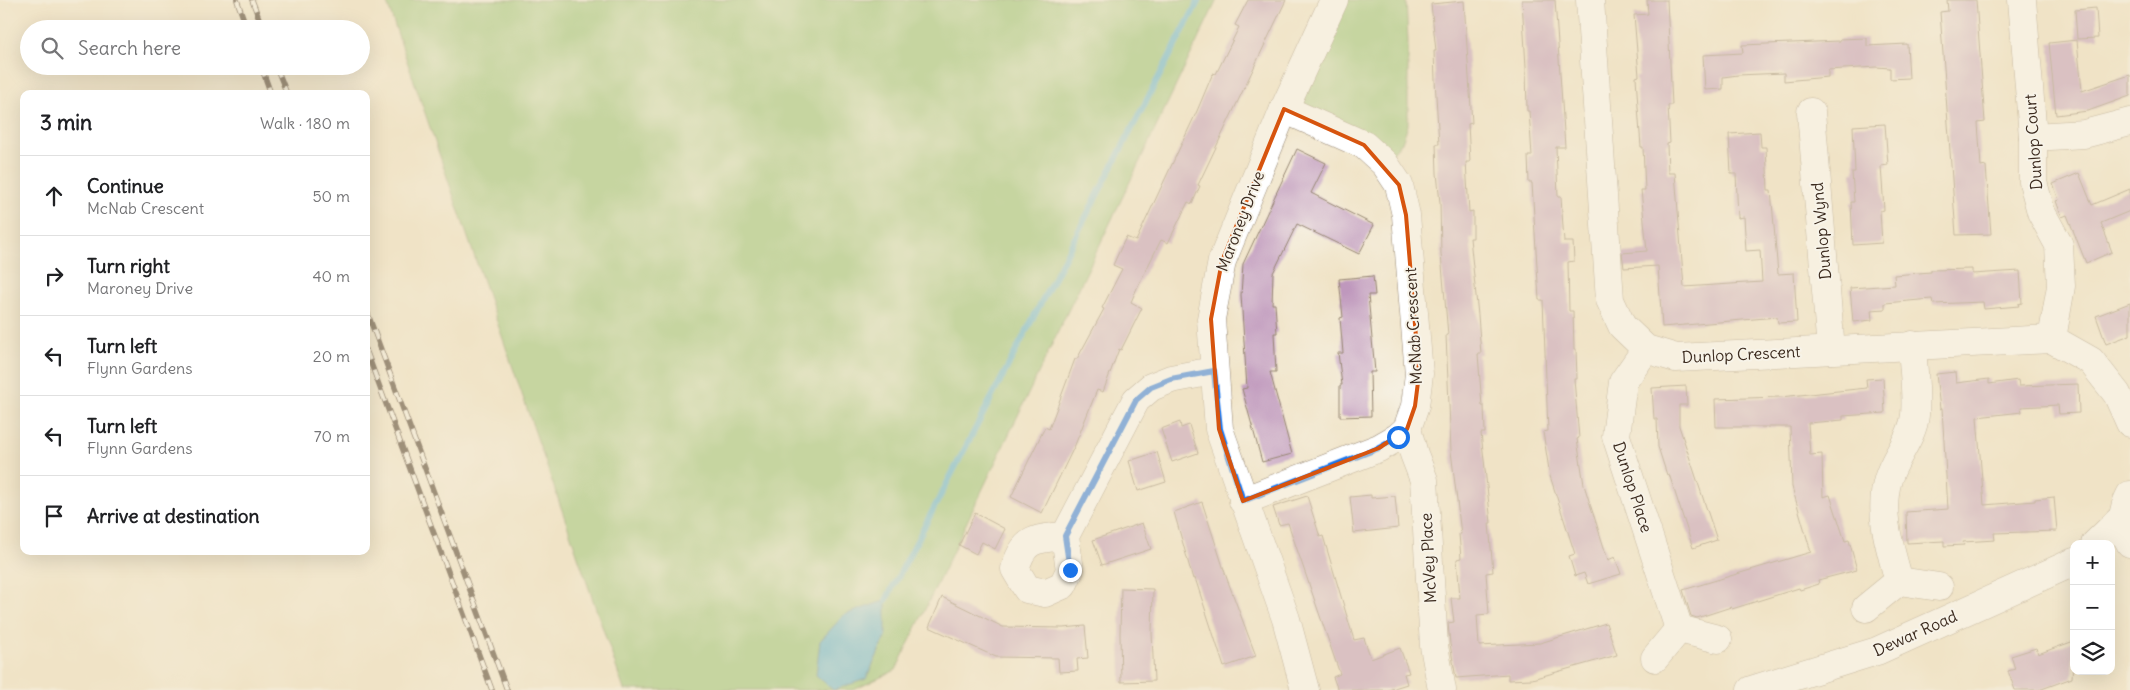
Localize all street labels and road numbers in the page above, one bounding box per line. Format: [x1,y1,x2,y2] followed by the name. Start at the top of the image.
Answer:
[2020,93,2046,191] street label: Dunlop Court
[1212,168,1268,274] street label: Maroney Drive
[1807,182,1835,280] street label: Dunlop Wynd
[1400,266,1426,385] street label: McNab Crescent
[1681,341,1801,367] street label: Dunlop Crescent
[1609,439,1657,535] street label: Dunlop Place
[1416,512,1440,604] street label: McVey Place
[1870,606,1960,660] street label: Dewar Road

